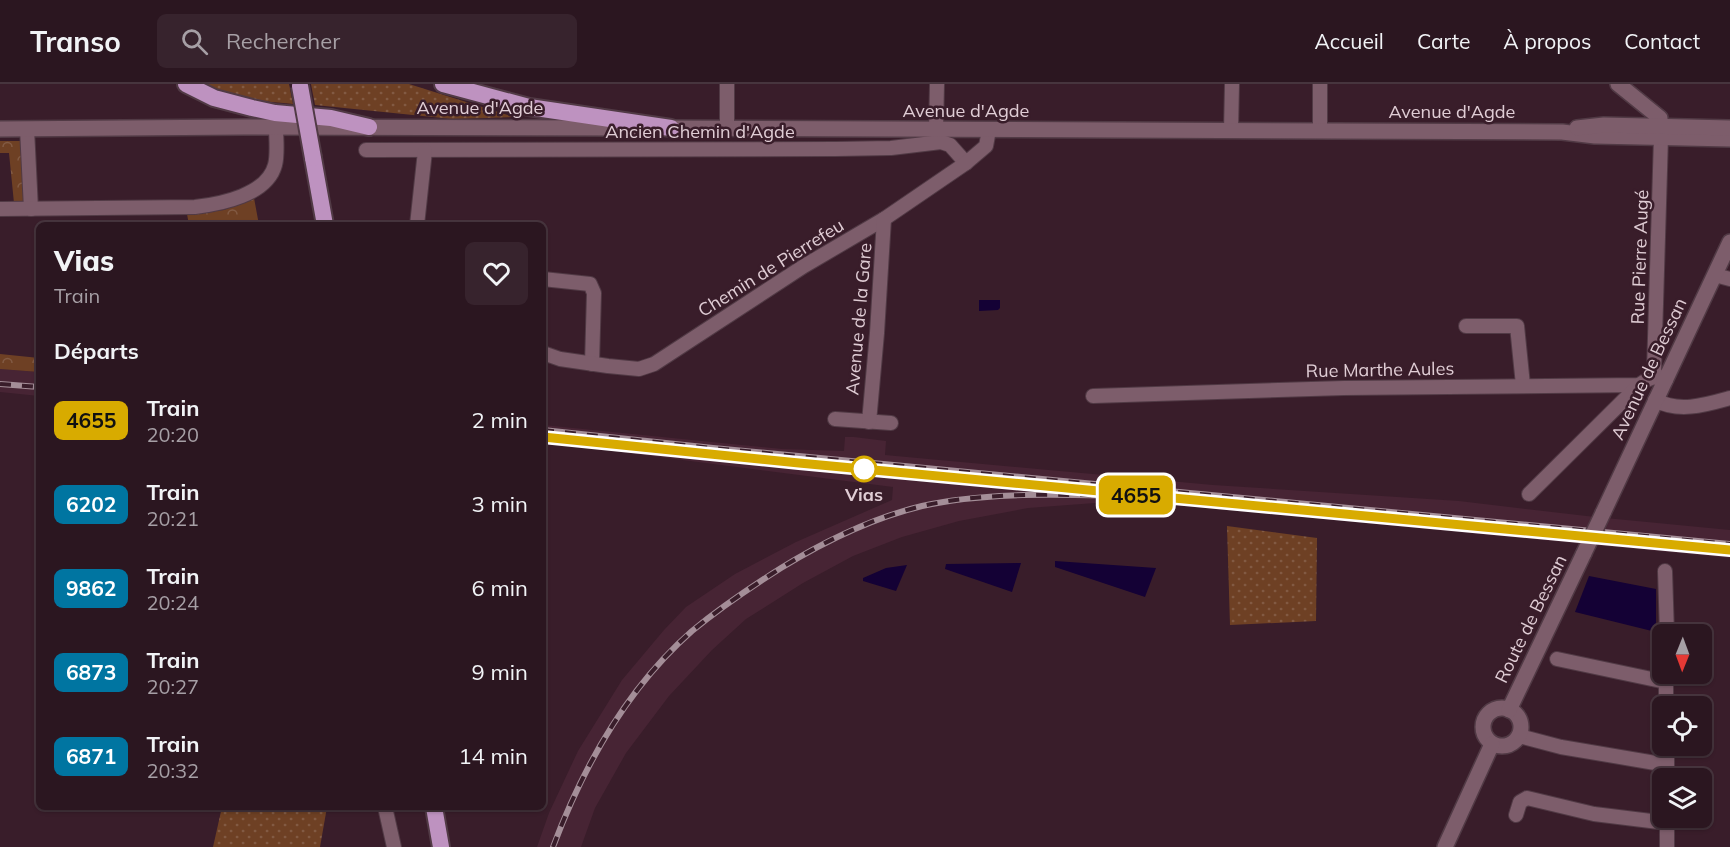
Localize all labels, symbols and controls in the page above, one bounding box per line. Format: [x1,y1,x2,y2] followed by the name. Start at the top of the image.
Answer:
[157,14,577,68] search box
[30,24,121,59] text: Transo
[178,25,211,58] icon: search
[226,27,340,55] text: Rechercher
[1314,28,1384,54] text: Accueil
[1417,28,1470,54] text: Carte
[1503,28,1591,54] text: À propos
[1624,28,1700,54] text: Contact
[417,96,543,119] street label: Avenue d'Agde
[903,99,1029,122] street label: Avenue d'Agde
[1389,100,1515,123] street label: Avenue d'Agde
[605,120,795,143] street label: Ancien Chemin d'Agde
[1626,189,1653,325] street label: Rue Pierre Augé
[693,213,848,322] street label: Chemin de Pierrefeu
[465,242,528,305] button: heart
[840,242,877,396] street label: Avenue de la Gare
[54,243,114,278] text: Vias
[54,283,100,308] text: Train
[1606,294,1691,443] street label: Avenue de Bessan
[54,337,139,365] text: Départs
[1306,357,1455,382] street label: Rue Marthe Aules
[146,394,200,422] text: Train
[472,406,528,434] text: 2 min
[66,407,116,433] text: 4655
[146,422,199,447] text: 20:20
[851,456,877,482] marker: Vias
[1094,476,1178,514] line badge: 4655
[146,478,200,506] text: Train
[1111,482,1161,508] text: 4655
[844,483,883,506] place label: Vias
[472,490,528,518] text: 3 min
[66,491,116,517] text: 6202
[146,506,199,531] text: 20:21
[1489,551,1572,687] street label: Route de Bessan
[146,562,200,590] text: Train
[472,574,528,602] text: 6 min
[66,575,116,601] text: 9862
[146,590,199,615] text: 20:24
[1652,624,1712,684] north arrow
[1652,624,1712,828] map controls
[146,646,200,674] text: Train
[472,658,528,686] text: 9 min
[66,659,116,685] text: 6873
[146,674,199,699] text: 20:27
[1652,696,1712,756] button: locate
[146,730,200,758] text: Train
[458,742,528,770] text: 14 min
[66,743,116,769] text: 6871
[146,758,199,783] text: 20:32
[1652,768,1712,828] button: layers

